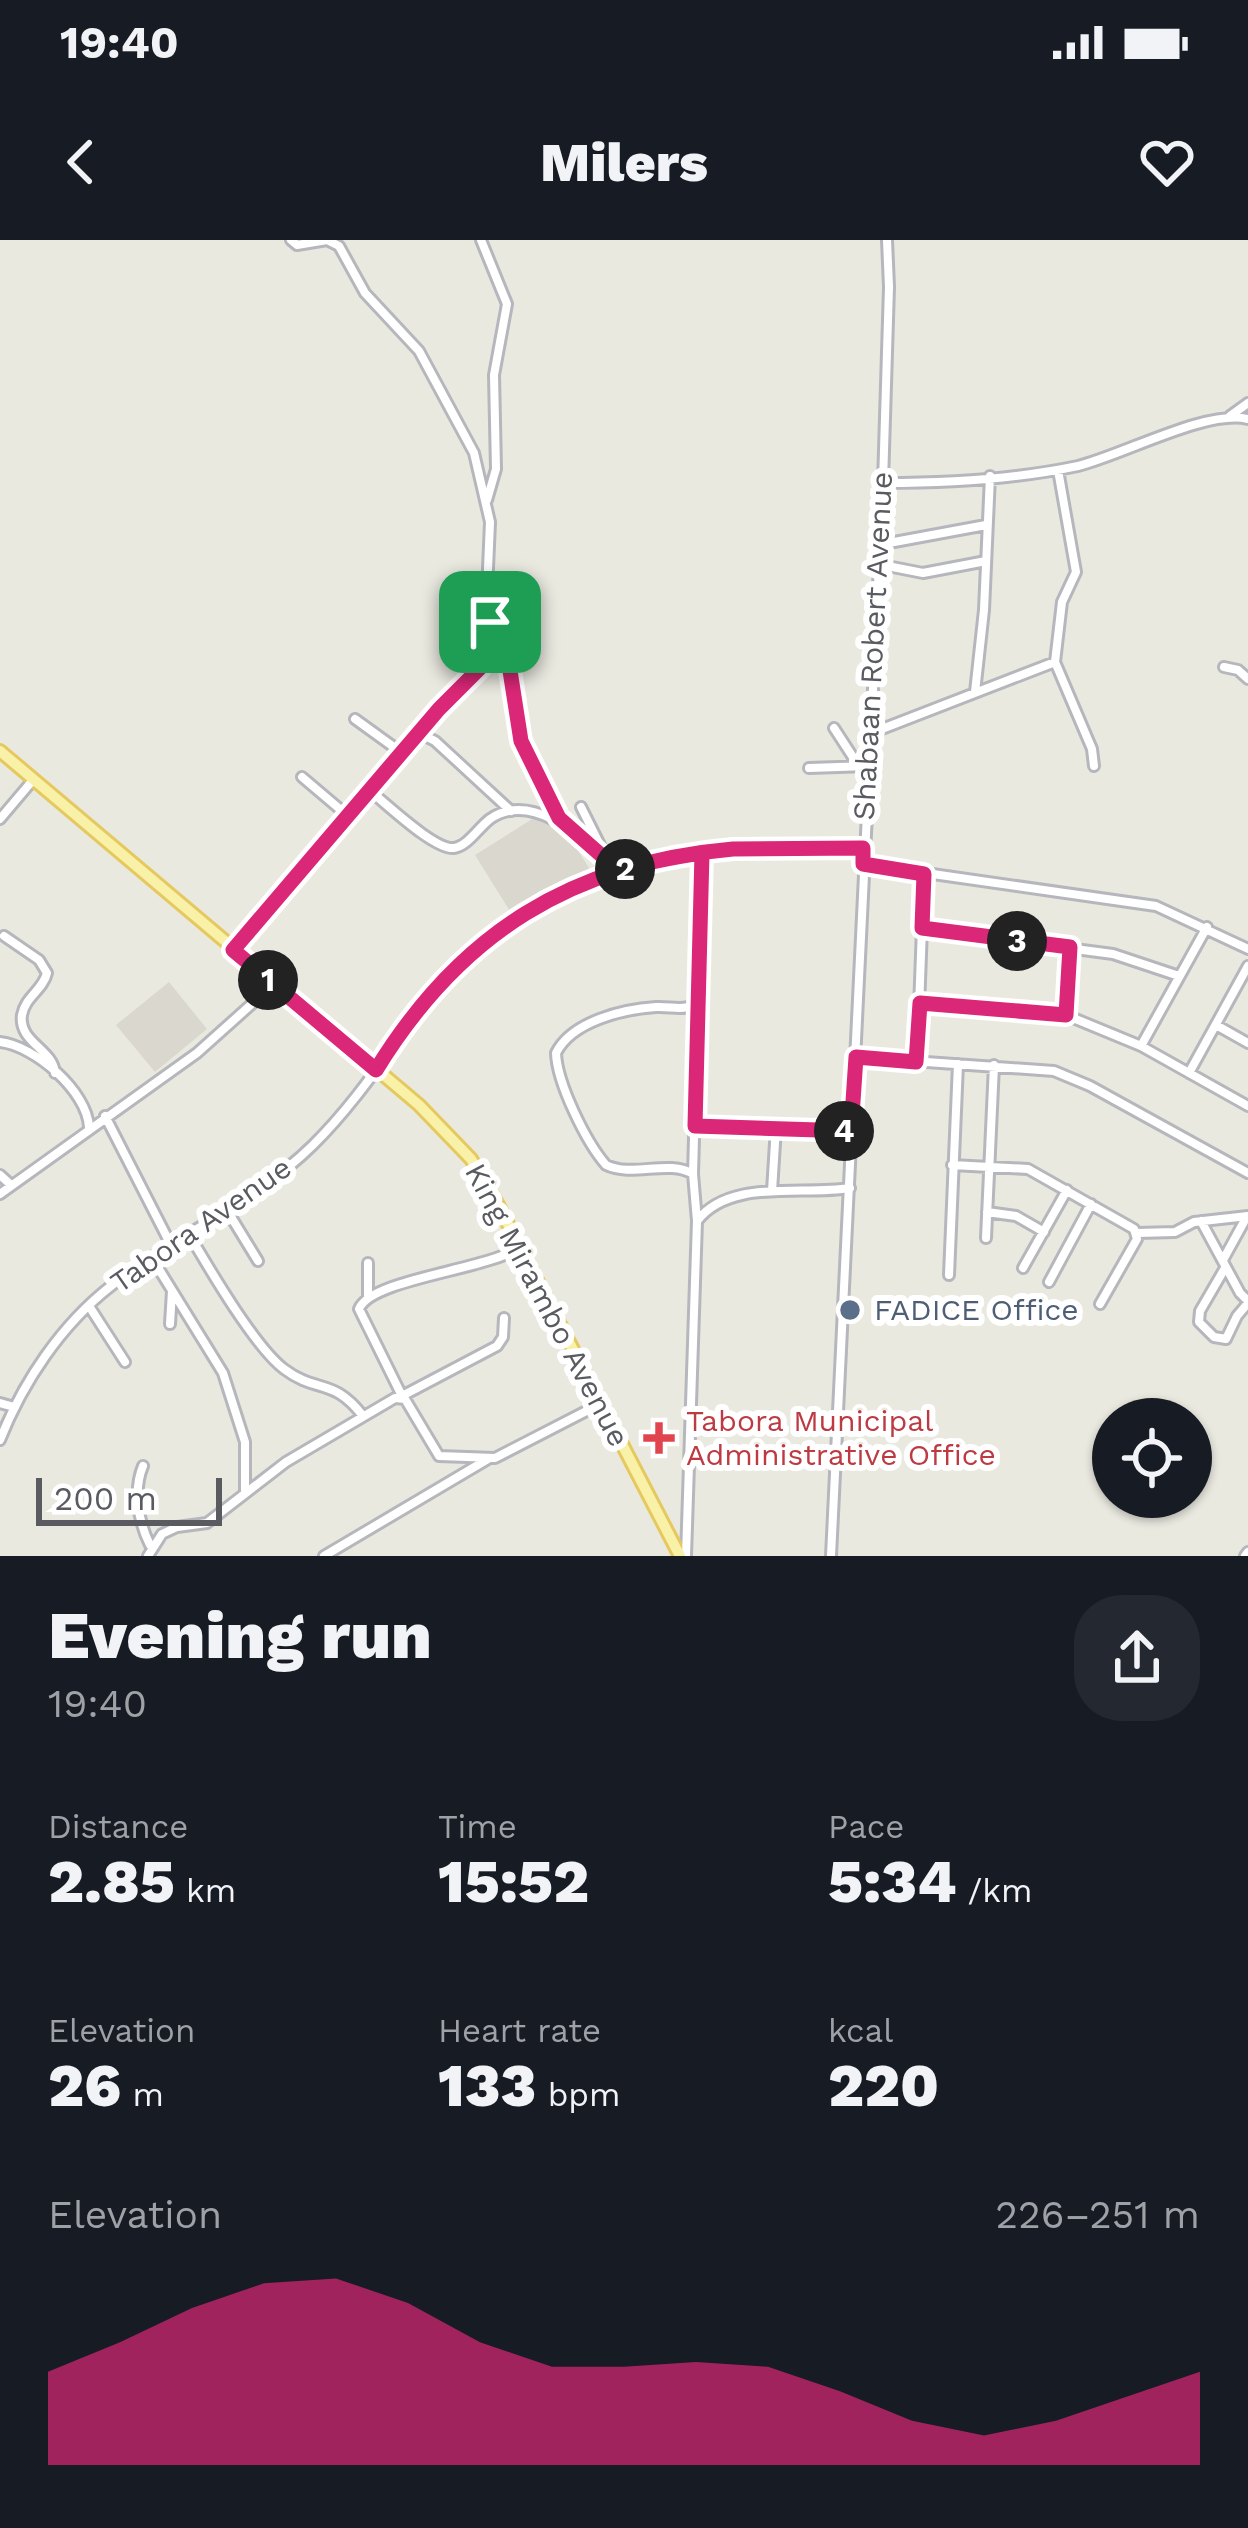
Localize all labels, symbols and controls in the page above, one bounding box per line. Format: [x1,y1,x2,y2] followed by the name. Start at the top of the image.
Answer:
[60,16,179,69] text: 19:40
[48,129,114,195] icon: back
[1134,129,1200,195] icon: heart
[540,131,708,194] text: Milers
[846,471,899,821] street label: Shabaan Robert Avenue
[439,571,541,673] pin
[457,589,523,655] icon: arrive
[595,839,655,899] pin: 2
[615,849,635,888] text: 2
[987,911,1047,971] pin: 3
[1007,921,1027,960] text: 3
[238,950,298,1010] pin: 1
[261,960,275,999] text: 1
[814,1101,874,1161] pin: 4
[833,1111,855,1150] text: 4
[104,1149,298,1300] street label: Tabora Avenue
[458,1157,637,1452] street label: King Mirambo Avenue
[874,1292,1079,1327] place label: FADICE Office
[837,1297,863,1323] marker: FADICE Office
[1092,1398,1212,1518] map controls
[1092,1398,1212,1518] button: locate
[686,1403,996,1472] place label: Tabora Municipal Administrative Office
[643,1422,675,1454] marker: Tabora Municipal Administrative Office
[36,1472,222,1525] scale bar
[54,1479,157,1518] text: 200 m
[1074,1595,1200,1721] button: share
[48,1597,432,1674] text: Evening run
[48,1681,147,1726] text: 19:40
[48,1807,188,1846] text: Distance
[438,1807,517,1846] text: Time
[828,1807,904,1846] text: Pace
[48,1846,175,1917] text: 2.85
[438,1846,589,1917] text: 15:52
[828,1846,957,1917] text: 5:34
[175,1871,236,1910] text: km
[957,1871,1032,1910] text: /km
[48,2011,195,2050] text: Elevation
[438,2011,601,2050] text: Heart rate
[828,2011,893,2050] text: kcal
[48,2050,121,2121] text: 26
[438,2050,536,2121] text: 133
[828,2050,939,2121] text: 220
[121,2075,164,2114] text: m
[536,2075,621,2114] text: bpm
[48,2192,222,2237] text: Elevation
[995,2192,1200,2237] text: 226–251 m

